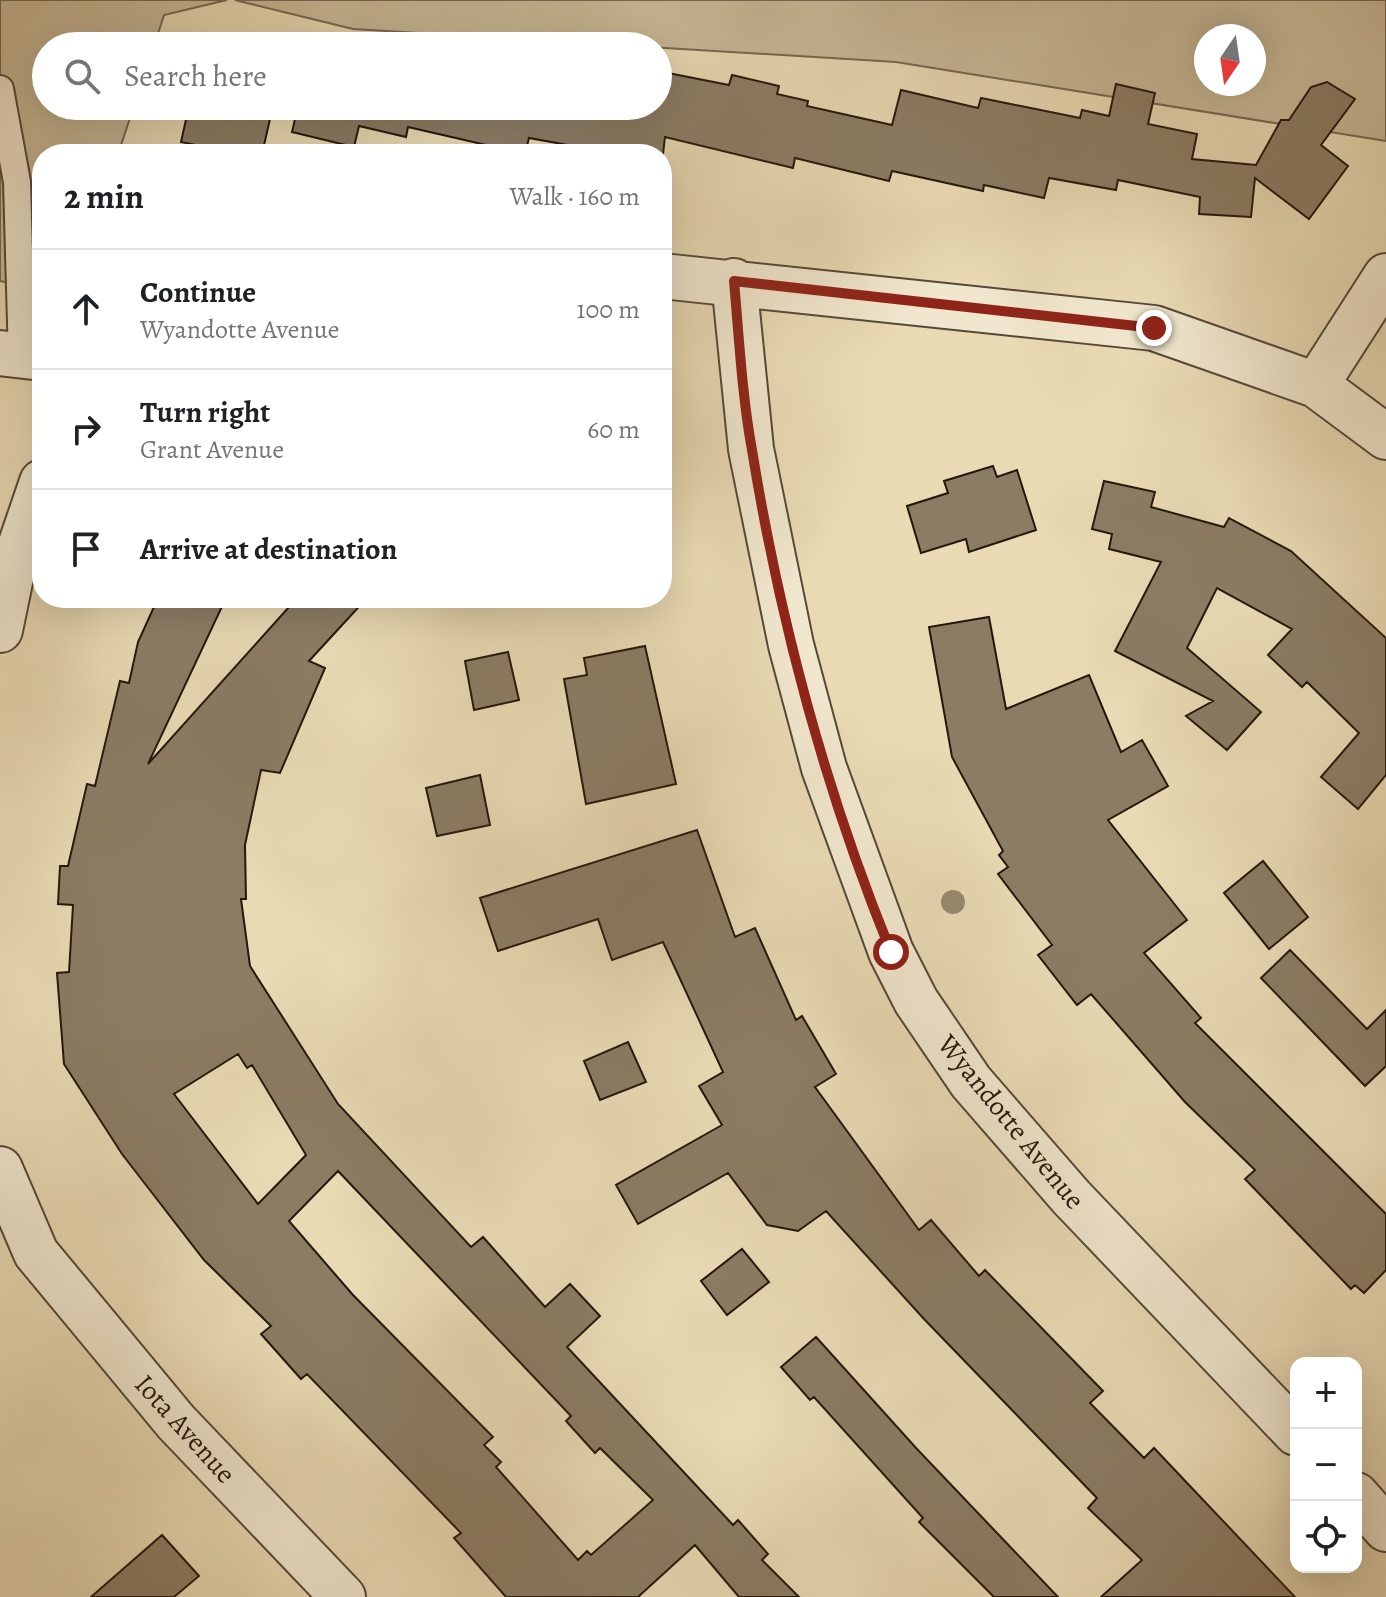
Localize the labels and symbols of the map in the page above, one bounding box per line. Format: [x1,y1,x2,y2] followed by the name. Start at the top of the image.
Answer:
[1194,24,1266,96] north arrow
[1136,310,1172,346] route end
[873,934,909,970] route start
[928,1026,1093,1217] street label: Wyandotte Avenue
[126,1366,244,1492] street label: Iota Avenue

